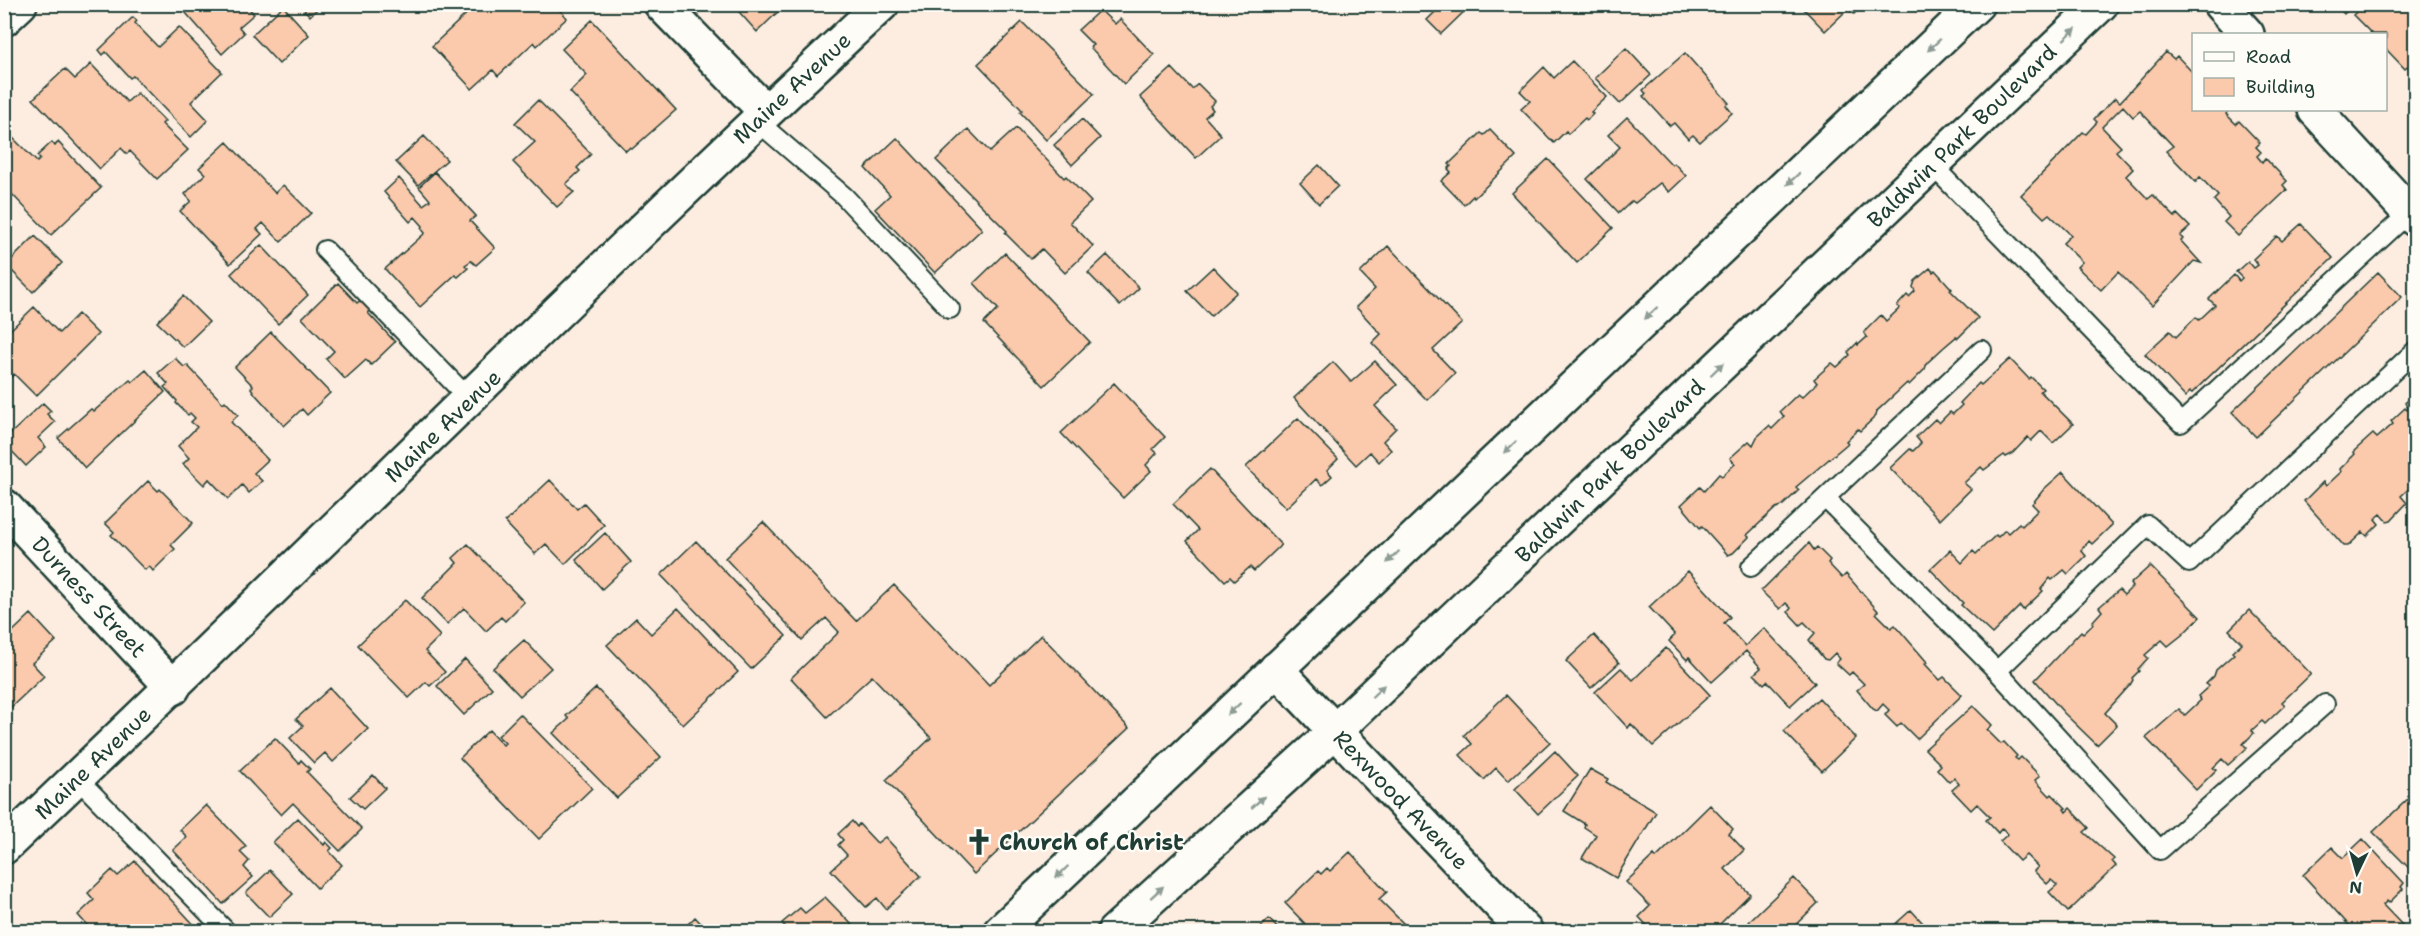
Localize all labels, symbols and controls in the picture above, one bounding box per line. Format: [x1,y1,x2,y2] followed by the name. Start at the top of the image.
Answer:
[727,26,857,150] street label: Maine Avenue
[2062,27,2076,41] one-way arrow
[2192,33,2387,111] legend
[1861,38,2063,234] street label: Baldwin Park Boulevard
[1927,38,1942,52] one-way arrow
[2246,45,2291,69] text: Road
[2246,75,2315,99] text: Building
[1785,172,1800,186] one-way arrow
[1644,306,1659,319] one-way arrow
[378,363,508,489] street label: Maine Avenue
[1709,363,1724,376] one-way arrow
[1509,373,1711,569] street label: Baldwin Park Boulevard
[1502,440,1517,454] one-way arrow
[25,530,153,664] street label: Durness Street
[1387,550,1401,564] one-way arrow
[1370,684,1385,698] one-way arrow
[28,700,158,826] street label: Maine Avenue
[1227,702,1242,715] one-way arrow
[1327,724,1475,876] street label: Rexwood Avenue
[1250,795,1265,809] one-way arrow
[964,827,994,857] church icon: Church of Christ
[999,828,1184,857] place label: Church of Christ
[2327,843,2387,903] north arrow
[1055,865,1070,879] one-way arrow
[2349,876,2363,898] text: N
[1149,886,1164,899] one-way arrow

